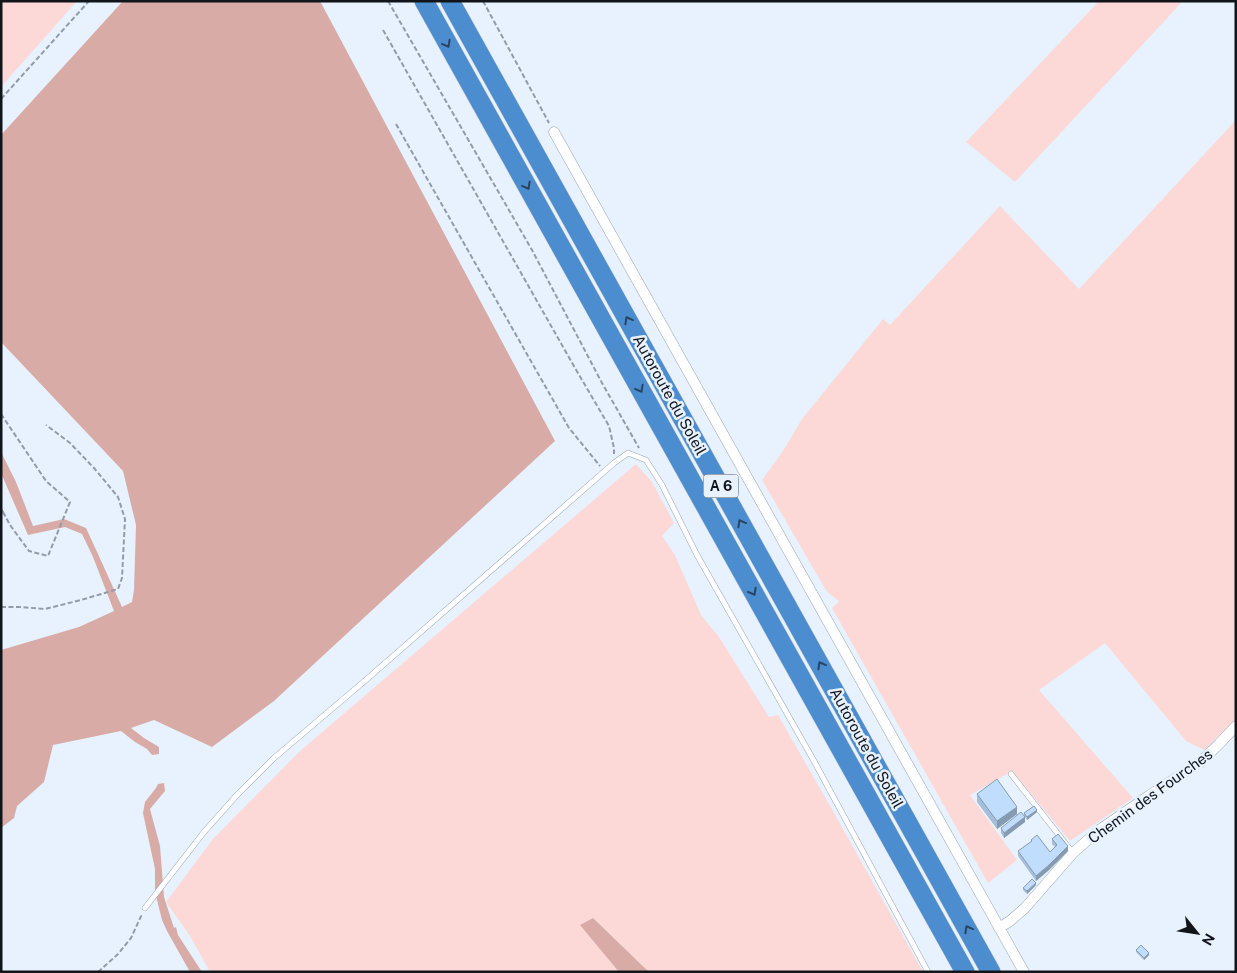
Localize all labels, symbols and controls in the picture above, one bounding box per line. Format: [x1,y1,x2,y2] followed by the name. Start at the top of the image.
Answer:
[441,38,451,47] one-way arrow
[520,180,530,189] one-way arrow
[624,316,634,325] one-way arrow
[630,332,710,458] street label: Autoroute du Soleil
[633,384,643,393] one-way arrow
[704,474,738,498] road number: A 6
[738,519,748,528] one-way arrow
[747,587,757,596] one-way arrow
[817,661,827,670] one-way arrow
[827,685,907,811] street label: Autoroute du Soleil
[1085,745,1215,847] street label: Chemin des Fourches
[1172,908,1222,958] north arrow
[964,926,974,935] one-way arrow
[1199,931,1218,948] text: N

